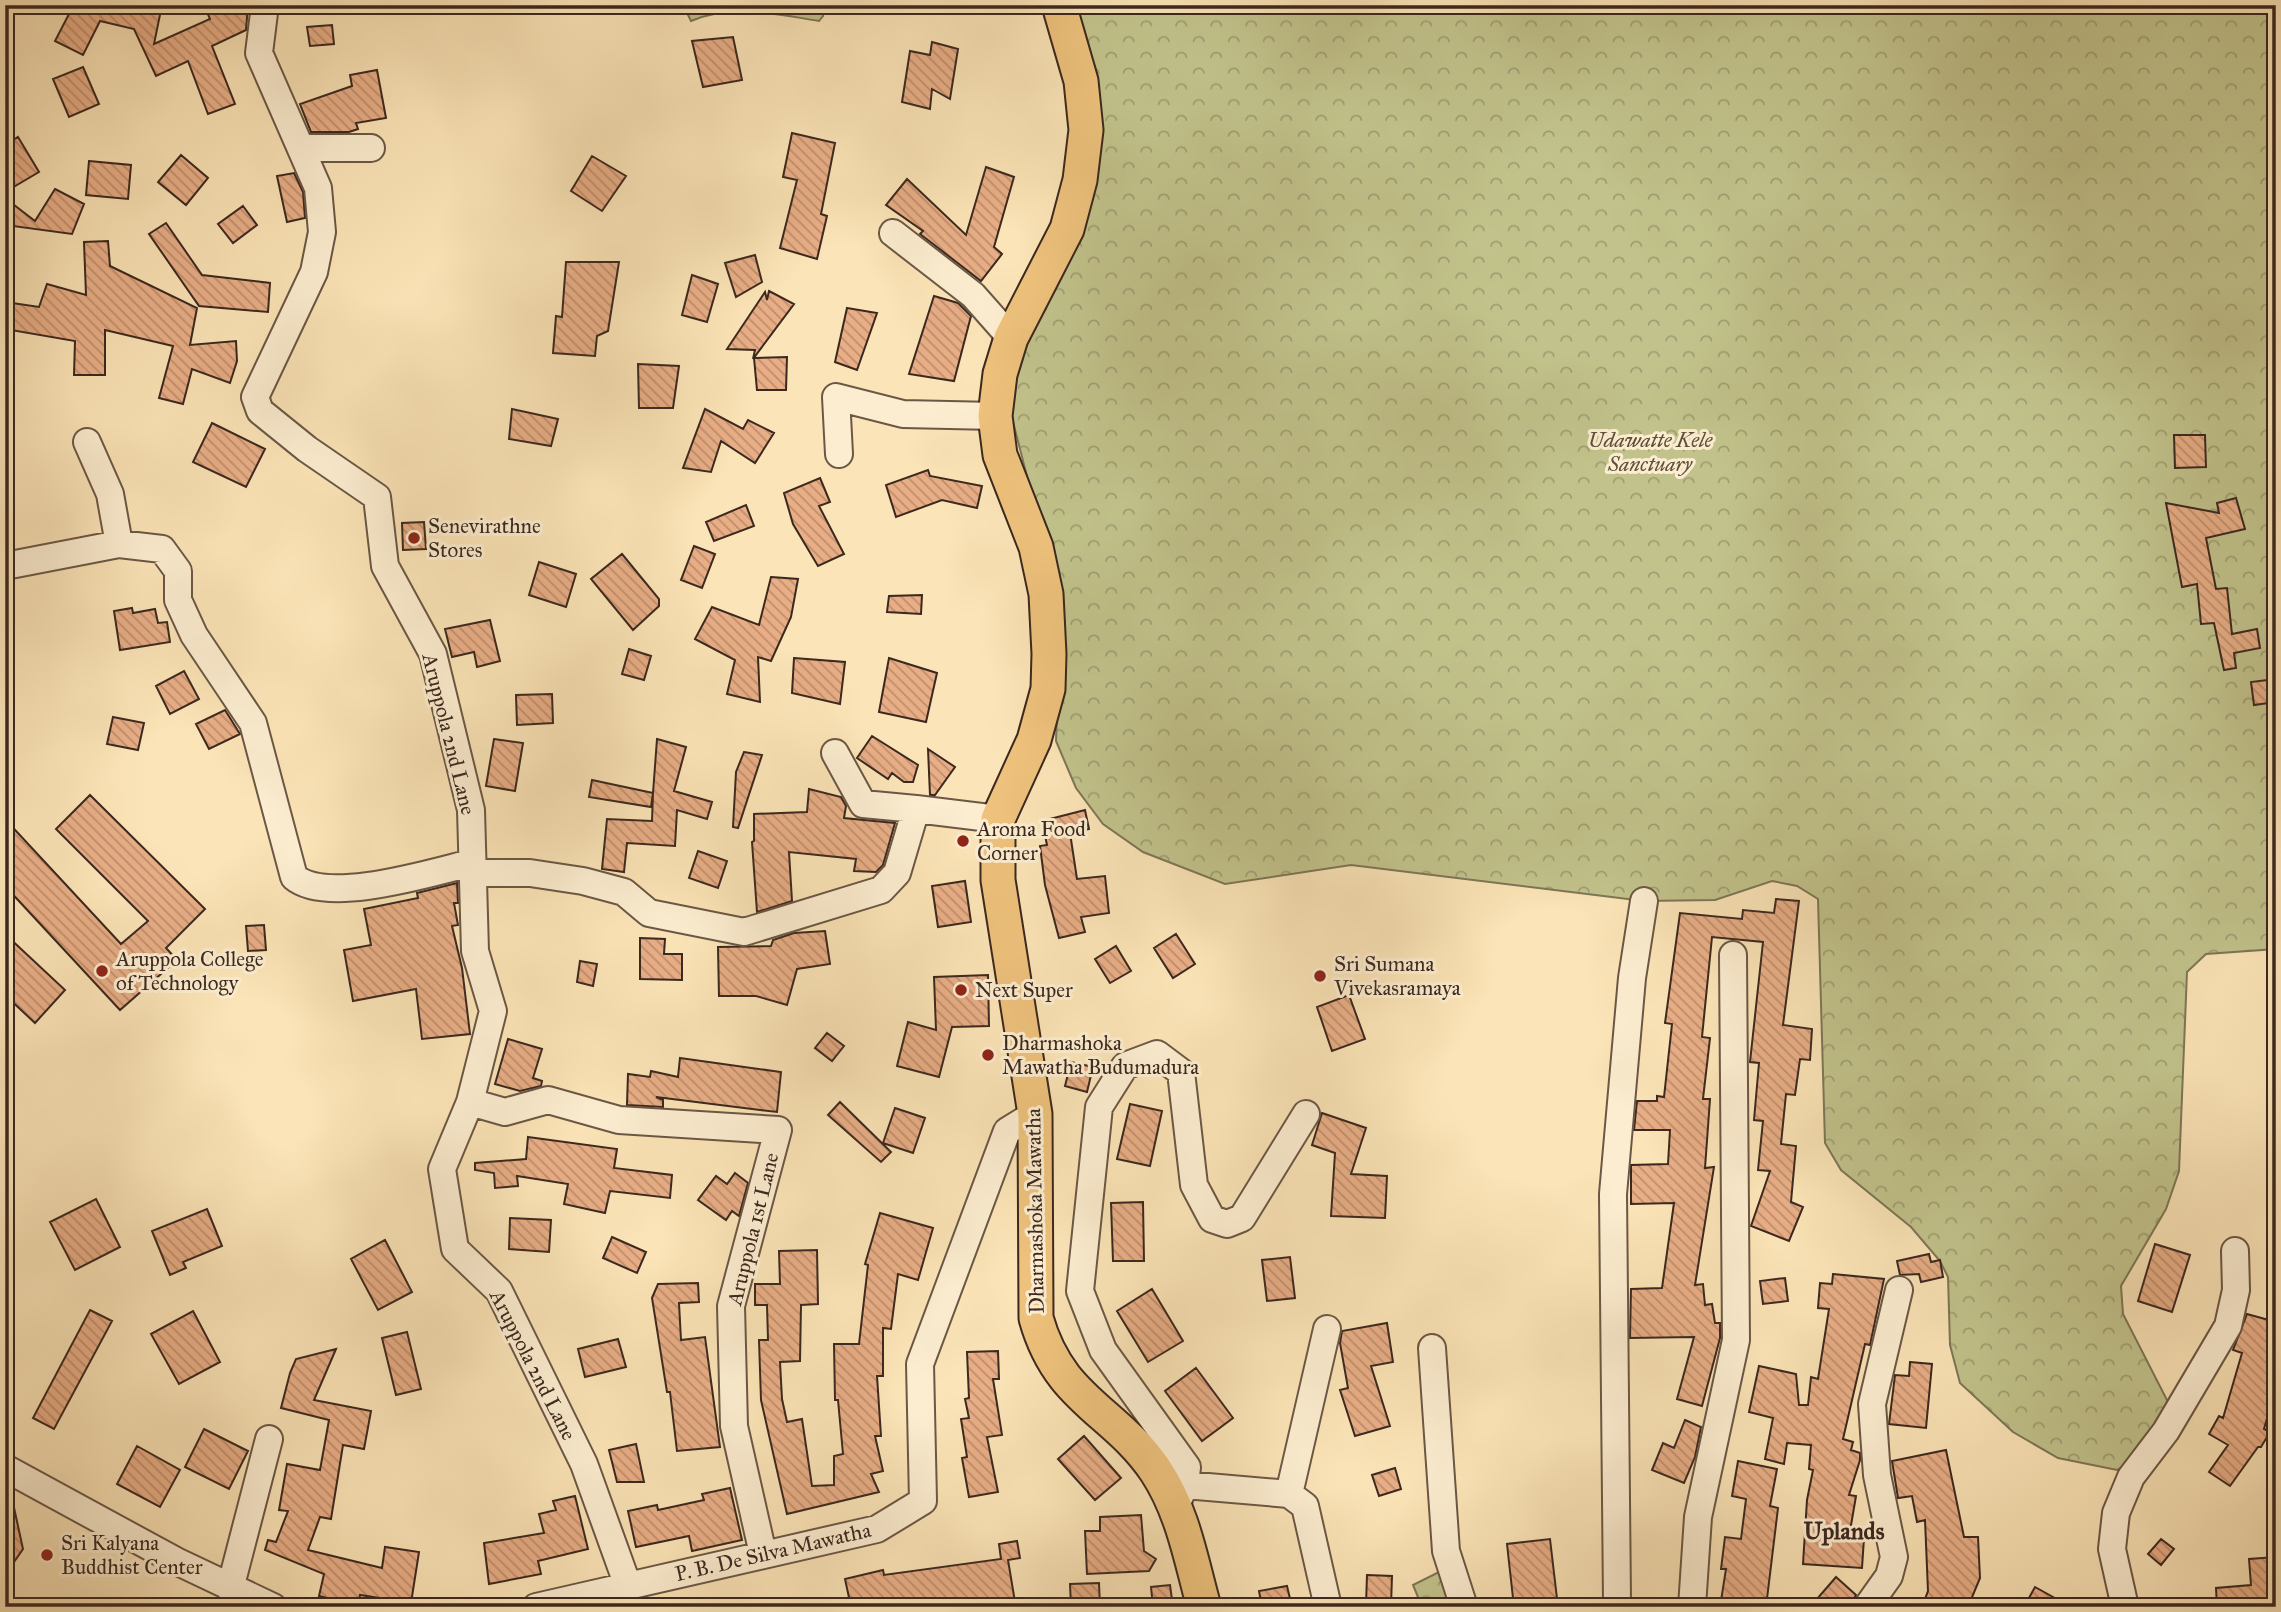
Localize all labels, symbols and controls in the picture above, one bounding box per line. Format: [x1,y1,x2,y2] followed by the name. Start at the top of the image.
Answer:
[1588,427,1714,477] park label: Udawatte Kele Sanctuary
[428,513,541,563] place label: Senevirathne Stores
[406,530,422,546] marker: Senevirathne Stores
[416,650,482,818] street label: Aruppola 2nd Lane
[976,816,1086,866] place label: Aroma Food Corner
[955,833,971,849] marker: Aroma Food Corner
[115,946,264,996] place label: Aruppola College of Technology
[1333,951,1461,1001] place label: Sri Sumana Vivekasramaya
[94,963,110,979] marker: Aruppola College of Technology
[1312,968,1328,984] marker: Sri Sumana Vivekasramaya
[975,977,1073,1003] place label: Next Super
[953,982,969,998] marker: Next Super
[1002,1030,1199,1080] place label: Dharmashoka Mawatha Budumadura
[980,1047,996,1063] marker: Dharmashoka Mawatha Budumadura
[1020,1108,1050,1314] street label: Dharmashoka Mawatha
[721,1150,785,1309] street label: Aruppola 1st Lane
[483,1285,582,1445] street label: Aruppola 2nd Lane
[1804,1516,1885,1546] district label: Uplands
[673,1517,874,1587] street label: P. B. De Silva Mawatha
[61,1530,203,1580] place label: Sri Kalyana Buddhist Center
[39,1547,55,1563] marker: Sri Kalyana Buddhist Center

